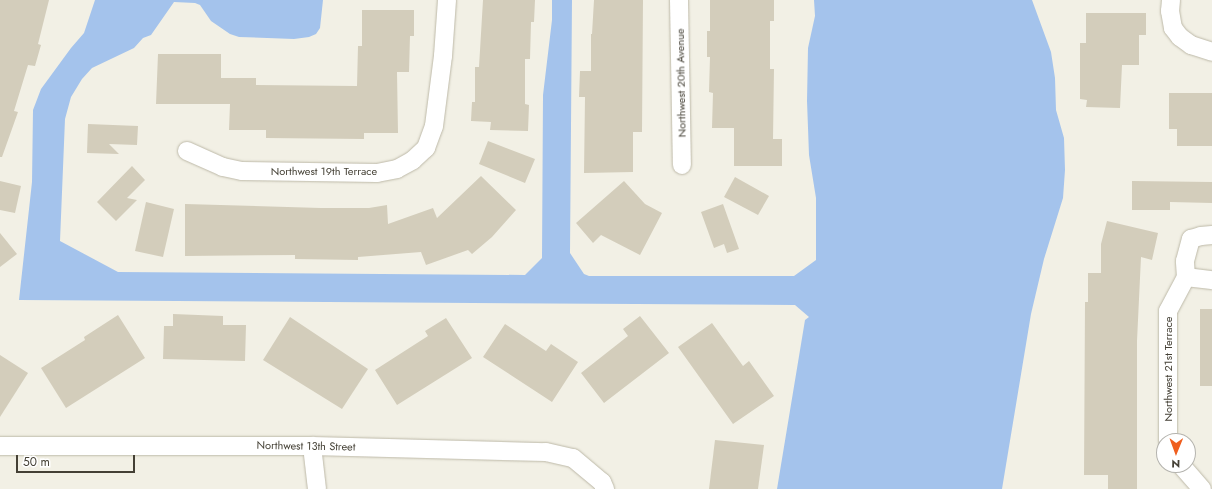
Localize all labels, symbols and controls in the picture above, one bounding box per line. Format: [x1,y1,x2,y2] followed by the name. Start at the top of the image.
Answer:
[673,28,689,138] street label: Northwest 20th Avenue
[271,164,377,178] street label: Northwest 19th Terrace
[1161,316,1175,422] street label: Northwest 21st Terrace
[1156,433,1196,473] north arrow
[256,439,356,453] street label: Northwest 13th Street
[18,447,137,473] scale bar
[23,453,50,471] text: 50 m
[1171,456,1180,472] text: N

